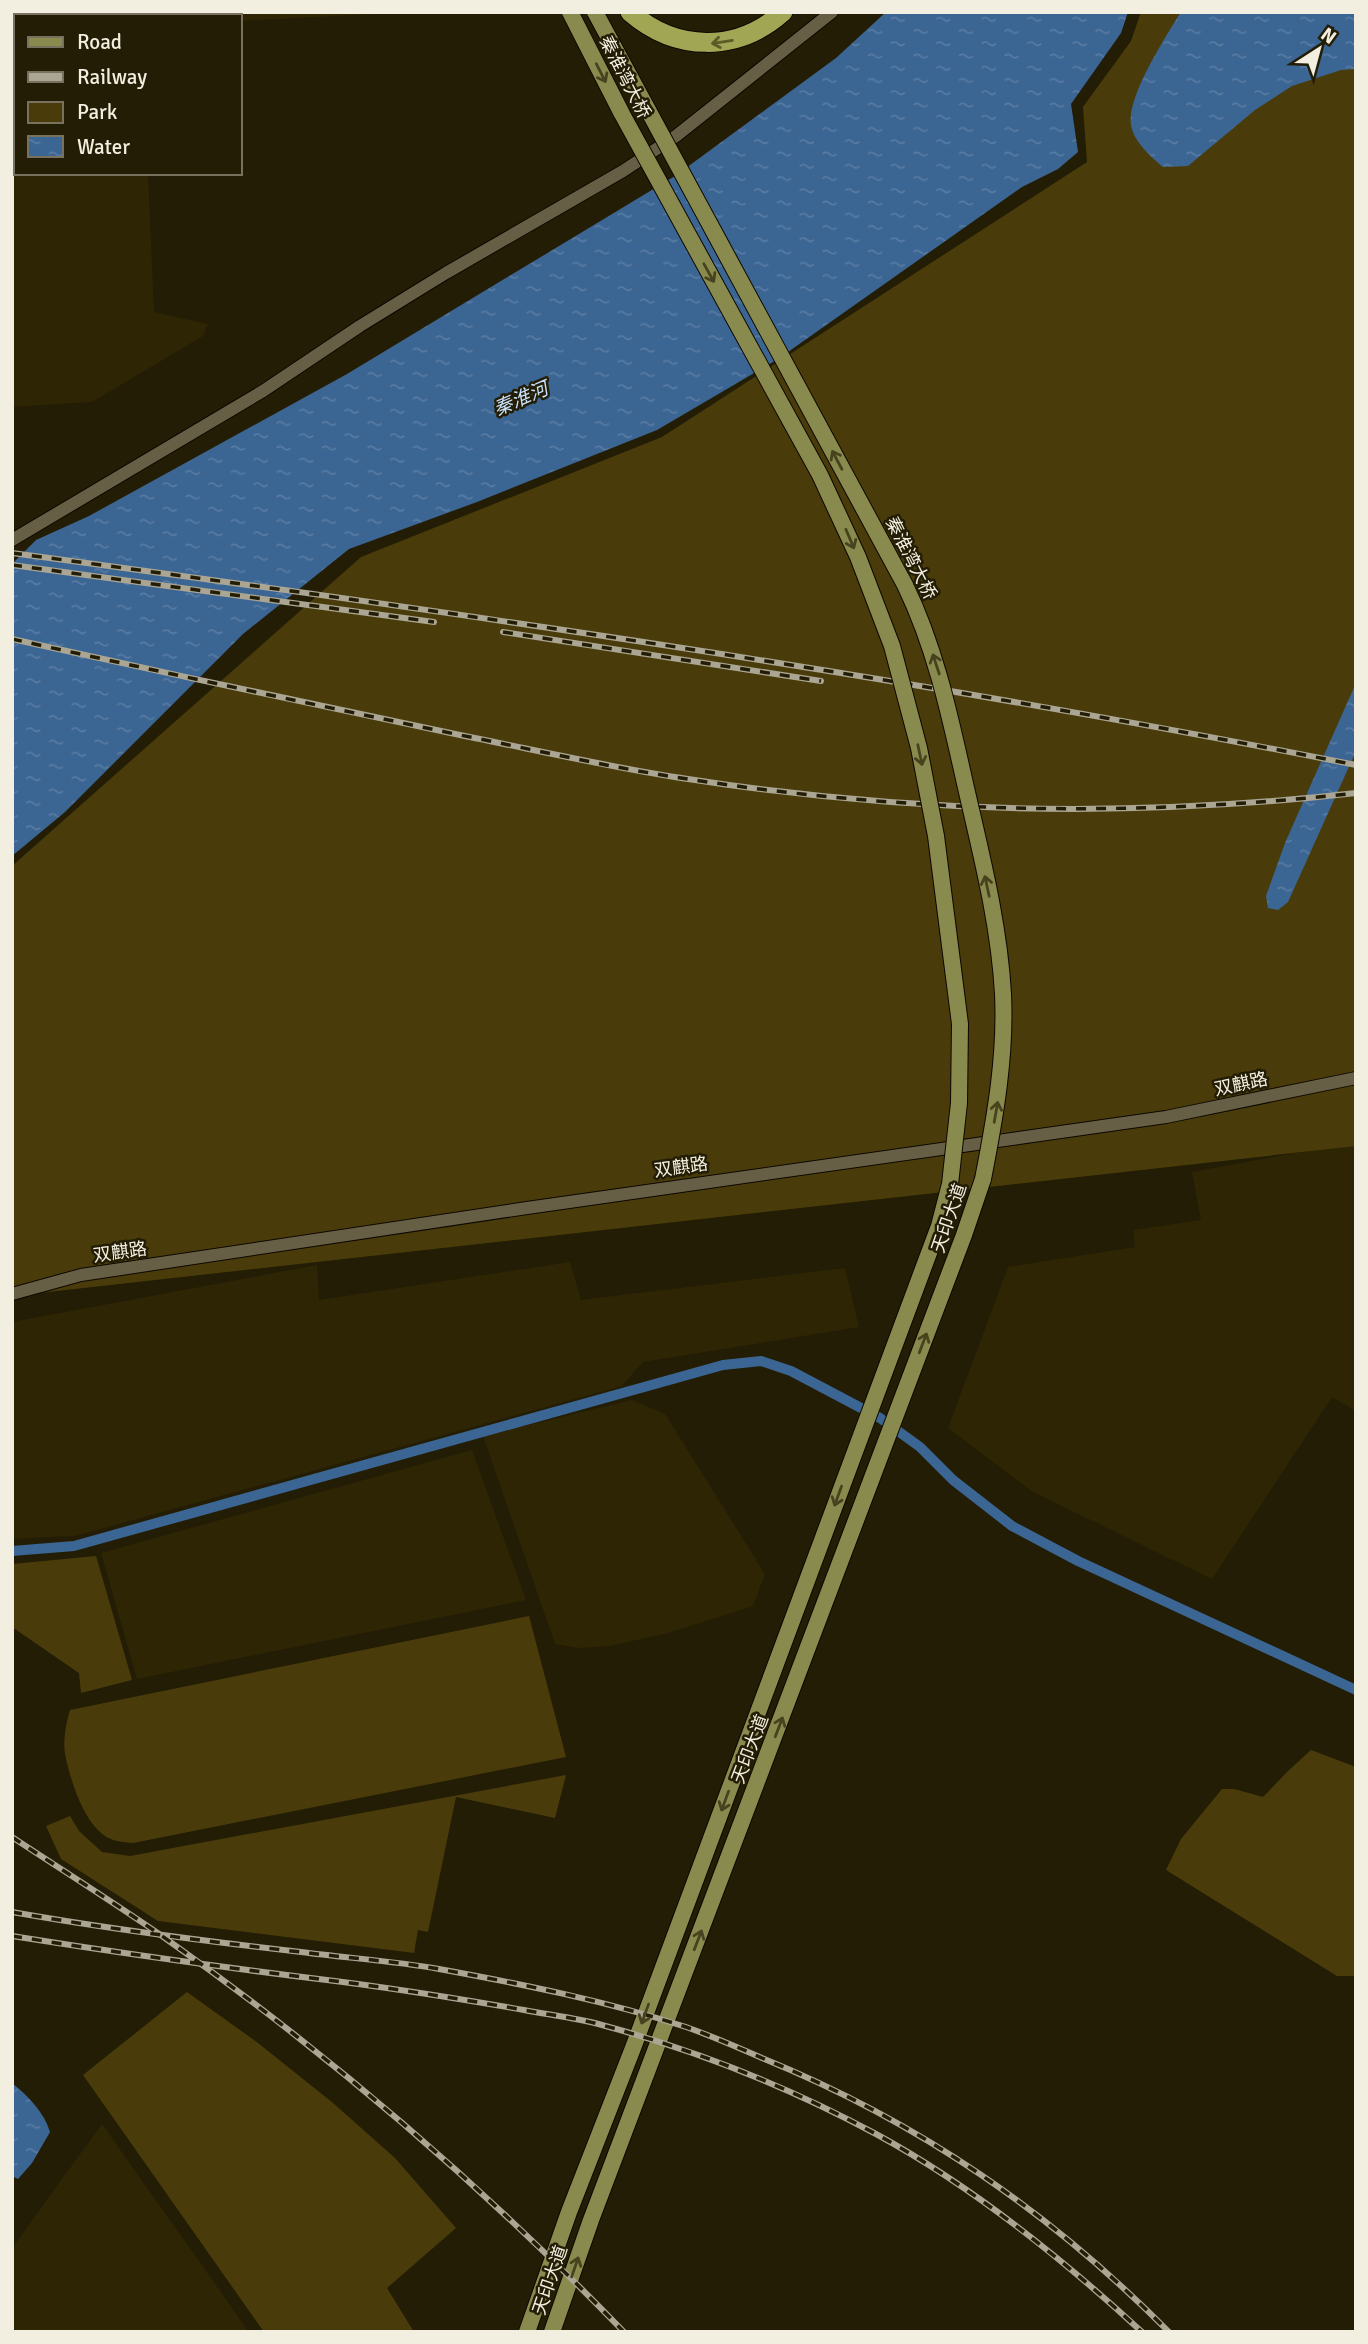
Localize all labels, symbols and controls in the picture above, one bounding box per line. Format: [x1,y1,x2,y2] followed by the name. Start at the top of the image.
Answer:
[14,14,242,175] legend
[1284,14,1354,84] north arrow
[1316,22,1341,50] text: N
[77,29,122,55] text: Road
[595,32,655,122] street label: 秦淮湾大桥
[711,36,734,49] one-way arrow
[594,62,608,83] one-way arrow
[77,64,147,90] text: Railway
[77,99,118,125] text: Park
[77,134,130,160] text: Water
[703,262,716,283] one-way arrow
[490,375,556,421] water label: 秦淮河
[830,450,844,471] one-way arrow
[881,513,941,603] street label: 秦淮湾大桥
[844,528,857,549] one-way arrow
[929,654,941,676] one-way arrow
[914,743,928,766] one-way arrow
[980,875,994,898] one-way arrow
[1212,1068,1270,1100] street label: 双麒路
[989,1101,1003,1124] one-way arrow
[653,1152,709,1182] street label: 双麒路
[927,1180,971,1256] street label: 天印大道
[92,1237,148,1267] street label: 双麒路
[918,1333,931,1355] one-way arrow
[831,1484,843,1506] one-way arrow
[727,1711,773,1787] street label: 天印大道
[773,1717,786,1738] one-way arrow
[717,1789,730,1811] one-way arrow
[693,1929,706,1951] one-way arrow
[638,2003,651,2025] one-way arrow
[528,2242,572,2318] street label: 天印大道
[570,2257,582,2279] one-way arrow

